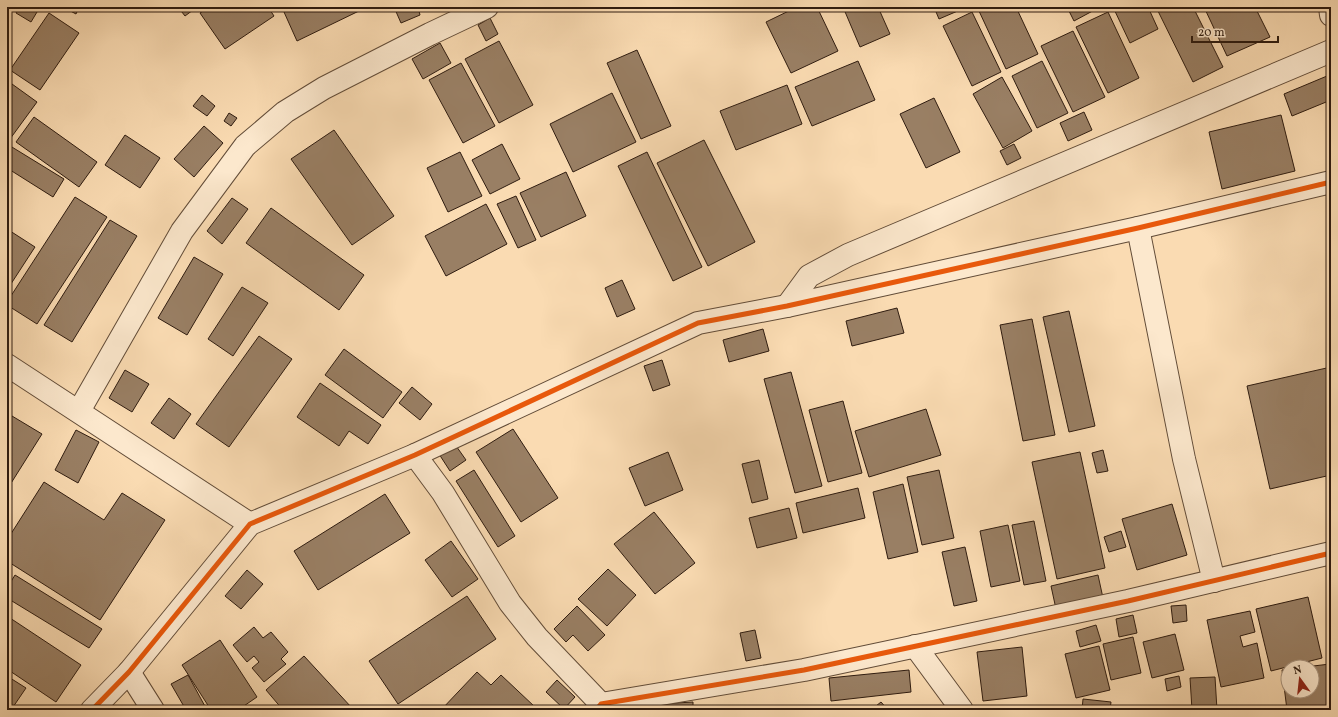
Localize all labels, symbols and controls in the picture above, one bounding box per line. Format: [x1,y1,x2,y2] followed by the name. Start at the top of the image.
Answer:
[1192,18,1278,44] scale bar
[1198,25,1225,41] text: 20 m
[1280,659,1320,699] north arrow
[1292,663,1304,679] text: N

